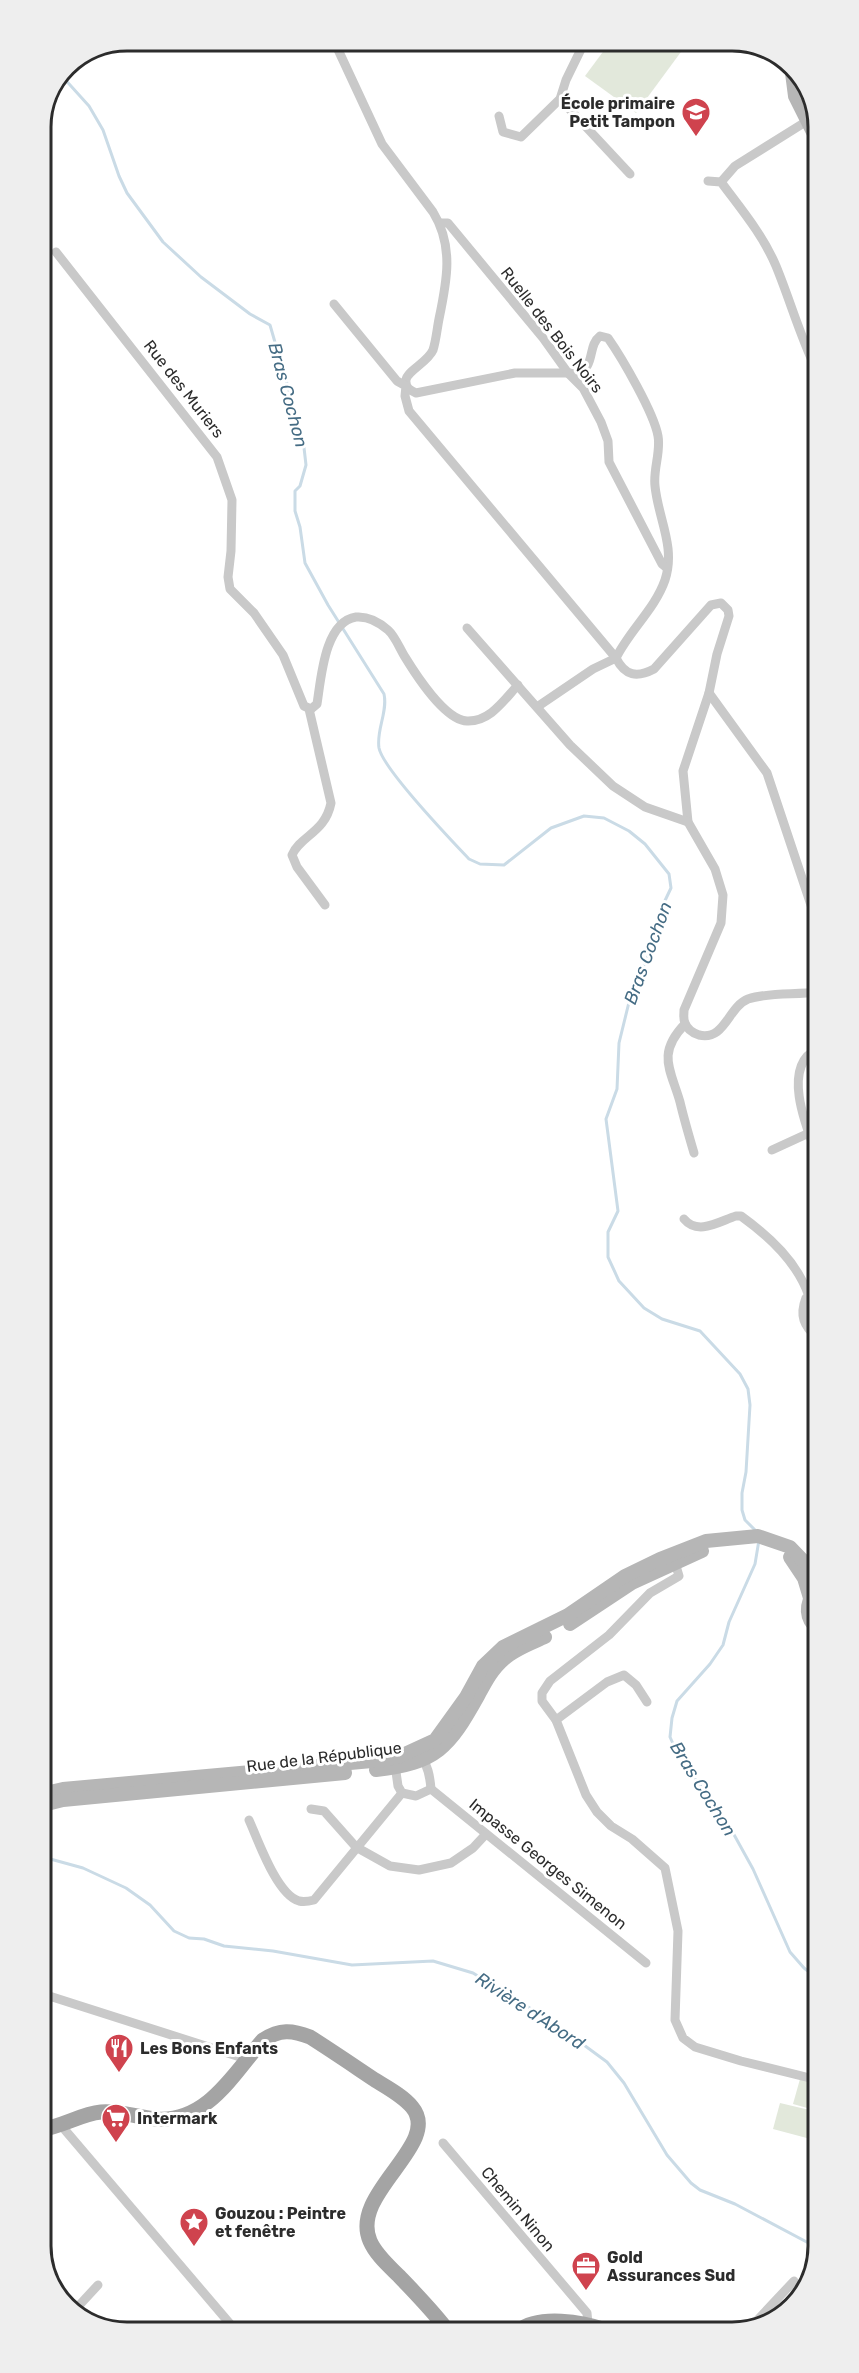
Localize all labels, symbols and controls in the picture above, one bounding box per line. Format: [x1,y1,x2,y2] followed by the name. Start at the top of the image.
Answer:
[561,93,675,131] place label: École primaire Petit Tampon
[680,96,712,138] school or university icon: École primaire Petit Tampon
[497,263,607,397] street label: Ruelle des Bois Noirs
[140,336,228,442] street label: Rue des Muriers
[263,340,313,450] water label: Bras Cochon
[619,899,677,1007] water label: Bras Cochon
[245,1738,403,1776] street label: Rue de la République
[665,1738,741,1840] water label: Bras Cochon
[465,1795,631,1933] street label: Impasse Georges Simenon
[471,1968,589,2055] water label: Rivière d'Abord
[103,2032,135,2074] restaurant icon: Les Bons Enfants
[140,2039,278,2058] place label: Les Bons Enfants
[100,2102,132,2144] supermarket icon: Intermark
[137,2109,218,2128] place label: Intermark
[477,2163,559,2255] street label: Chemin Ninon
[215,2204,346,2241] place label: Gouzou : Peintre et fenêtre
[178,2206,210,2248] place icon: Gouzou : Peintre et fenêtre
[607,2248,735,2285] place label: Gold Assurances Sud
[570,2250,602,2292] office icon: Gold Assurances Sud

